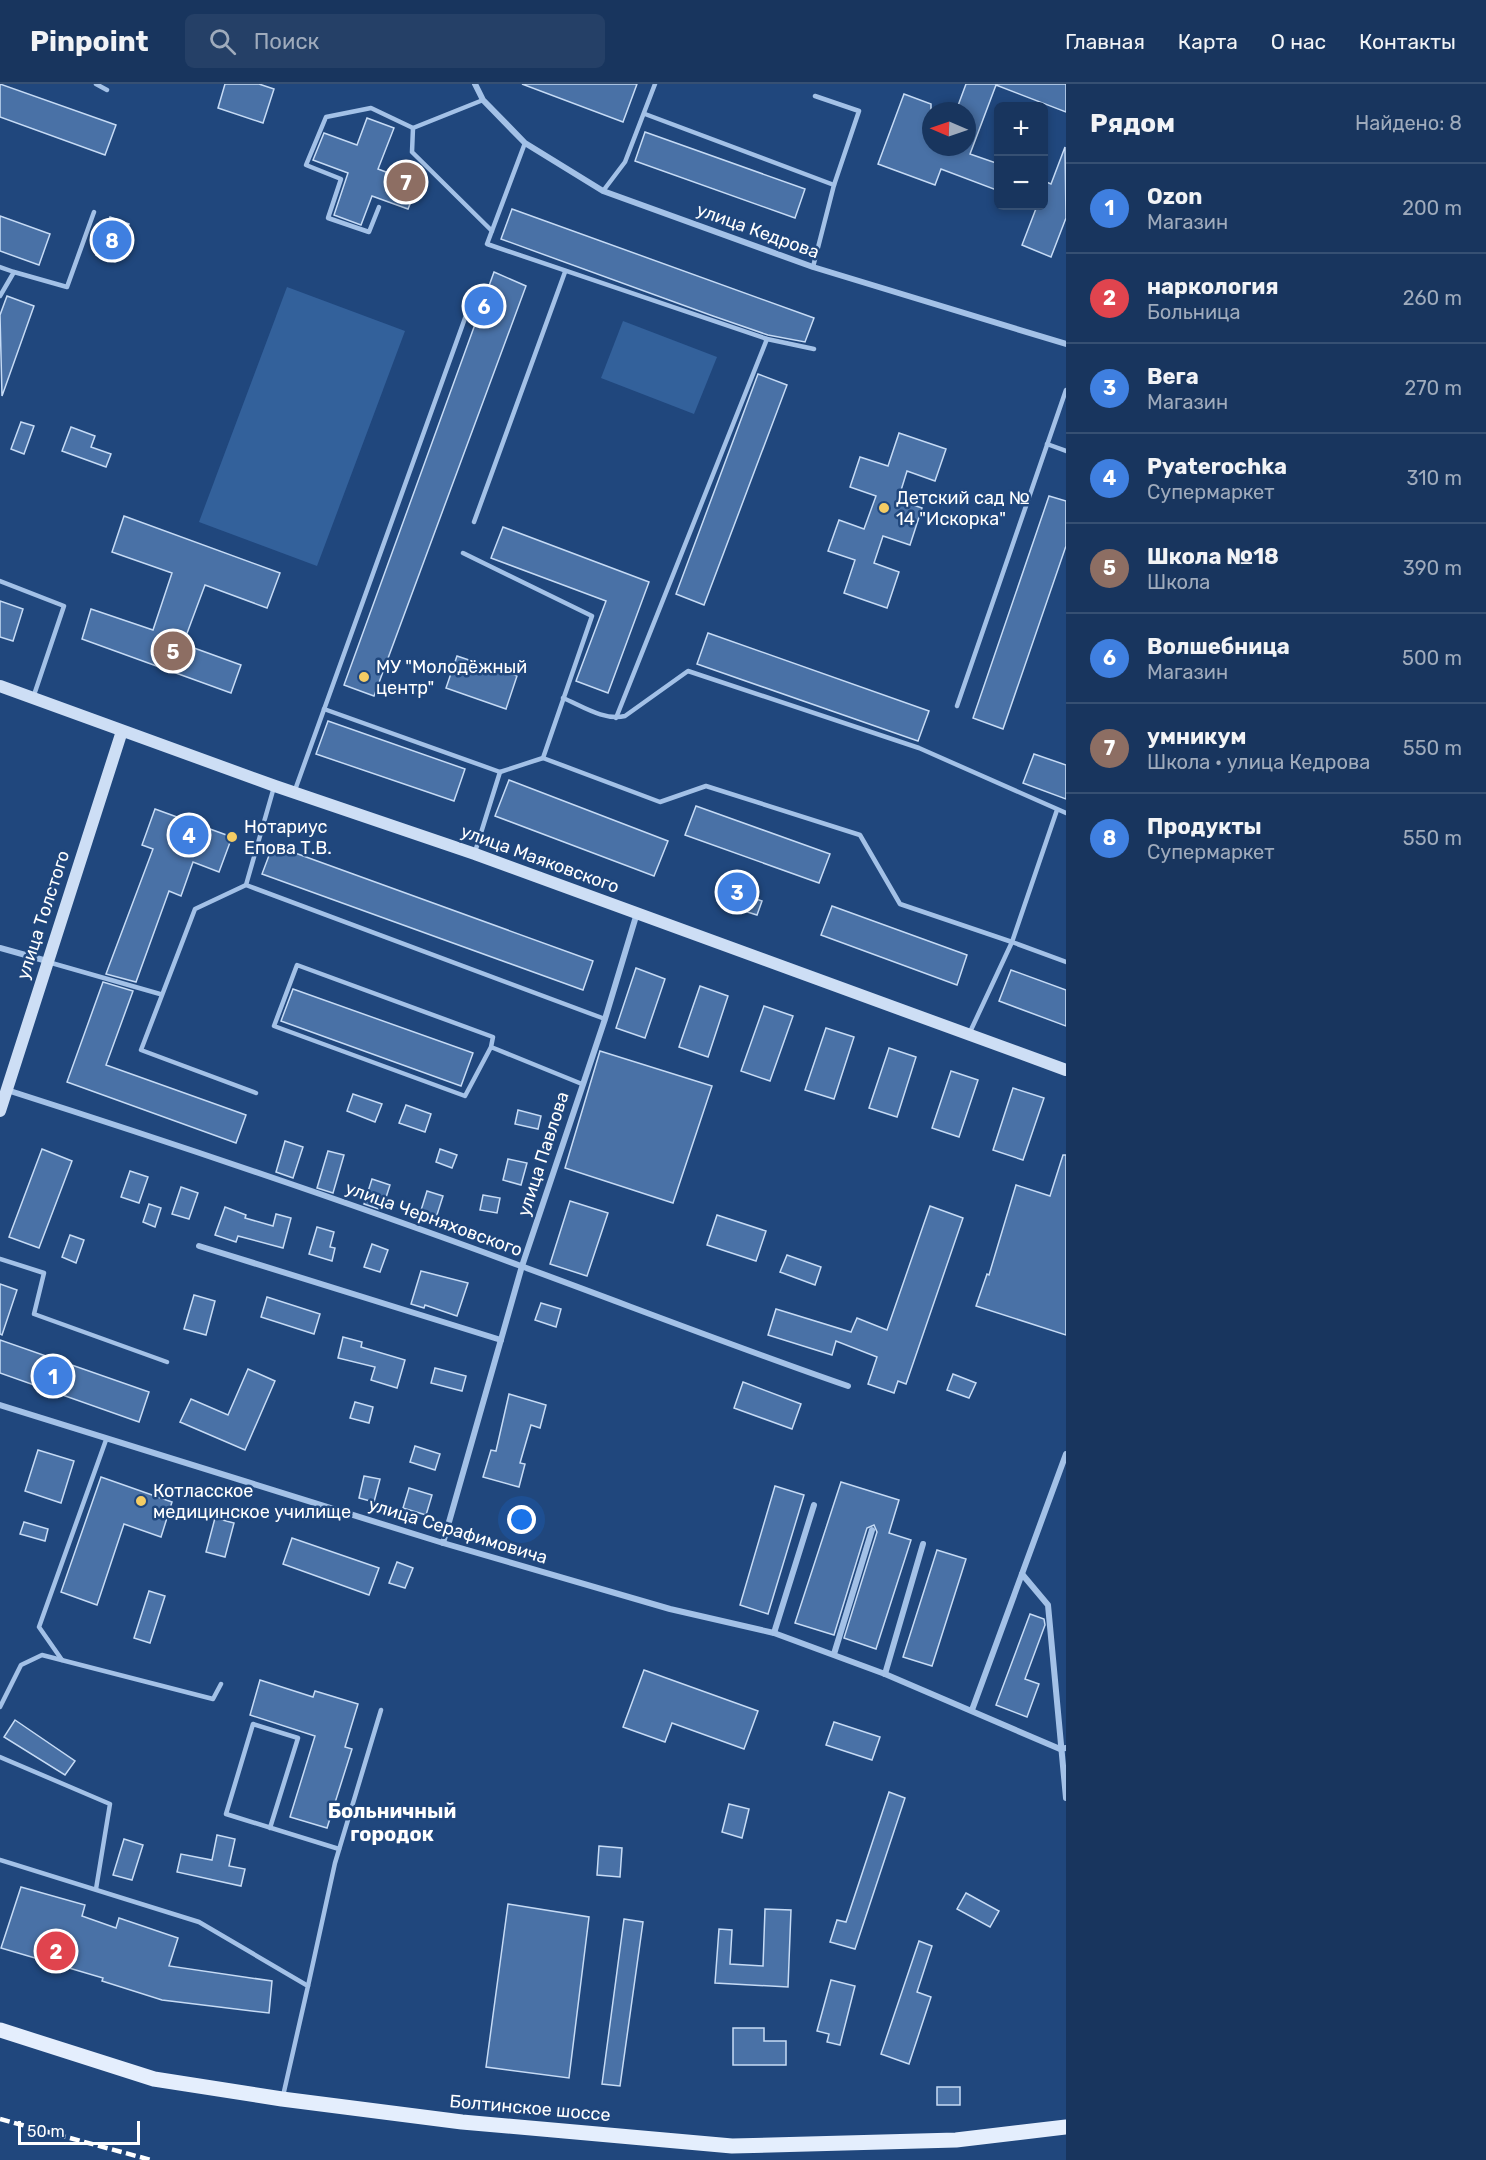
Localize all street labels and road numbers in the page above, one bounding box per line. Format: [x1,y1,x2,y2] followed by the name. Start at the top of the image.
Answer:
[694,199,822,263] street label: улица Кедрова
[458,820,622,898] street label: улица Маяковского
[12,848,74,982] street label: улица Толстого
[512,1089,574,1219] street label: улица Павлова
[342,1177,526,1261] street label: улица Черняховского
[366,1493,550,1569] street label: улица Серафимовича
[449,2090,611,2126] street label: Болтинское шоссе

